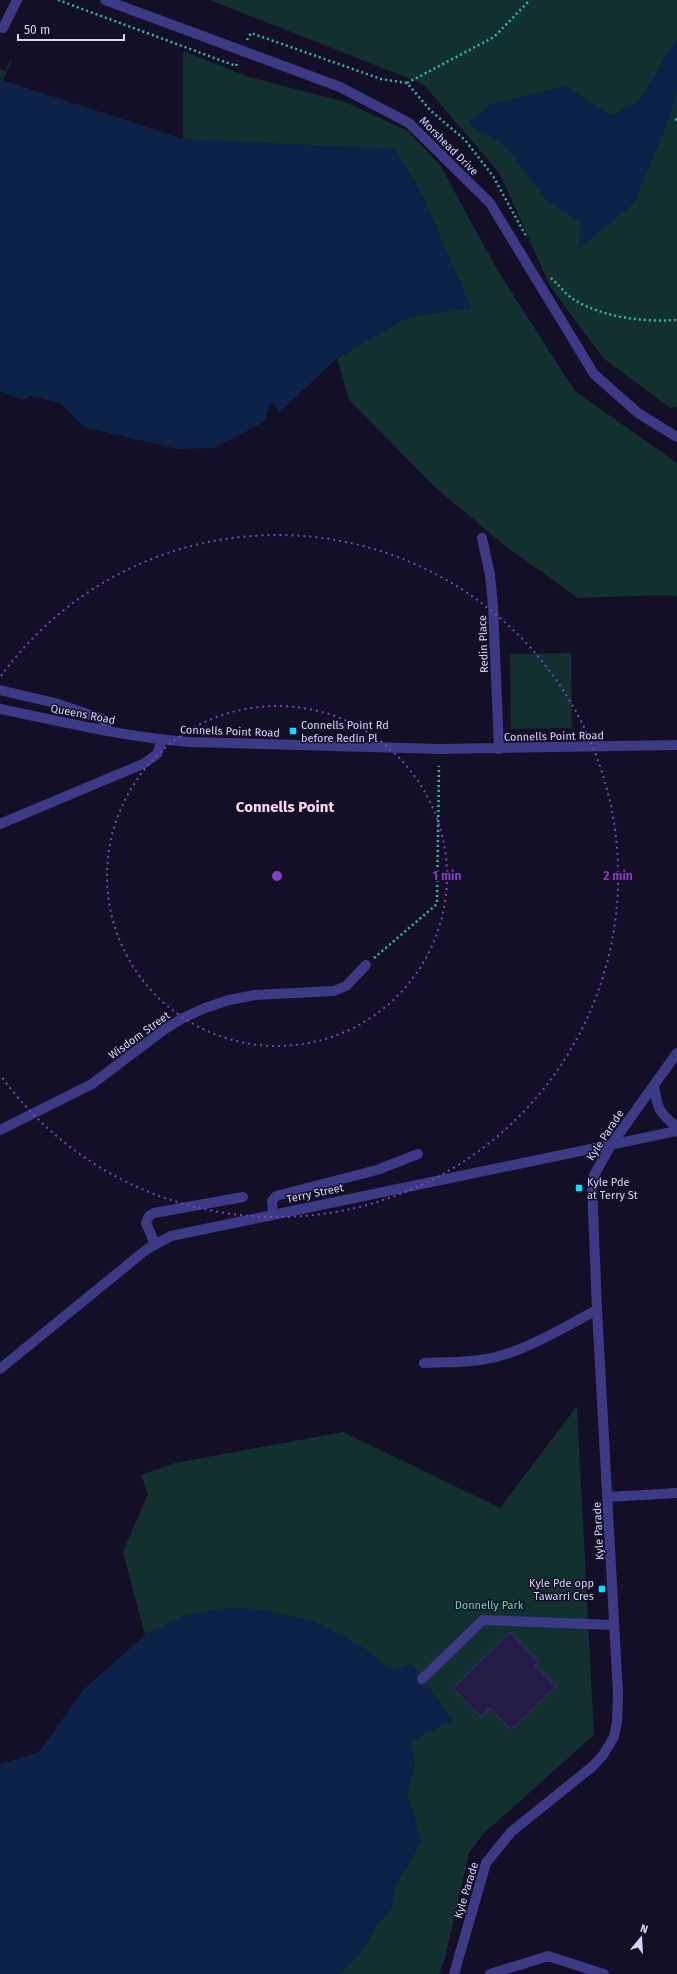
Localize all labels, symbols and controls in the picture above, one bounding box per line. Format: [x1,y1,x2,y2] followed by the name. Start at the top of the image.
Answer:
[18,16,124,42] scale bar
[24,23,50,37] text: 50 m
[417,114,481,178] street label: Morshead Drive
[476,615,491,673] street label: Redin Place
[49,702,116,727] street label: Queens Road
[301,719,389,745] place label: Connells Point Rd before Redin Pl
[180,723,280,740] street label: Connells Point Road
[288,726,298,736] marker: Connells Point Rd before Redin Pl
[504,729,604,744] street label: Connells Point Road
[236,798,334,816] district label: Connells Point
[270,869,284,883] centre of rings
[433,869,461,883] text: 1 min
[603,869,633,883] text: 2 min
[106,1009,172,1062] street label: Wisdom Street
[584,1107,627,1163] street label: Kyle Parade
[587,1176,638,1202] place label: Kyle Pde at Terry St
[286,1181,345,1206] street label: Terry Street
[574,1183,584,1193] marker: Kyle Pde at Terry St
[590,1502,607,1560] street label: Kyle Parade
[529,1577,594,1603] place label: Kyle Pde opp Tawarri Cres
[597,1584,607,1594] marker: Kyle Pde opp Tawarri Cres
[455,1599,524,1612] park label: Donnelly Park
[452,1860,481,1920] street label: Kyle Parade
[621,1918,661,1958] north arrow
[638,1922,649,1936] text: N

